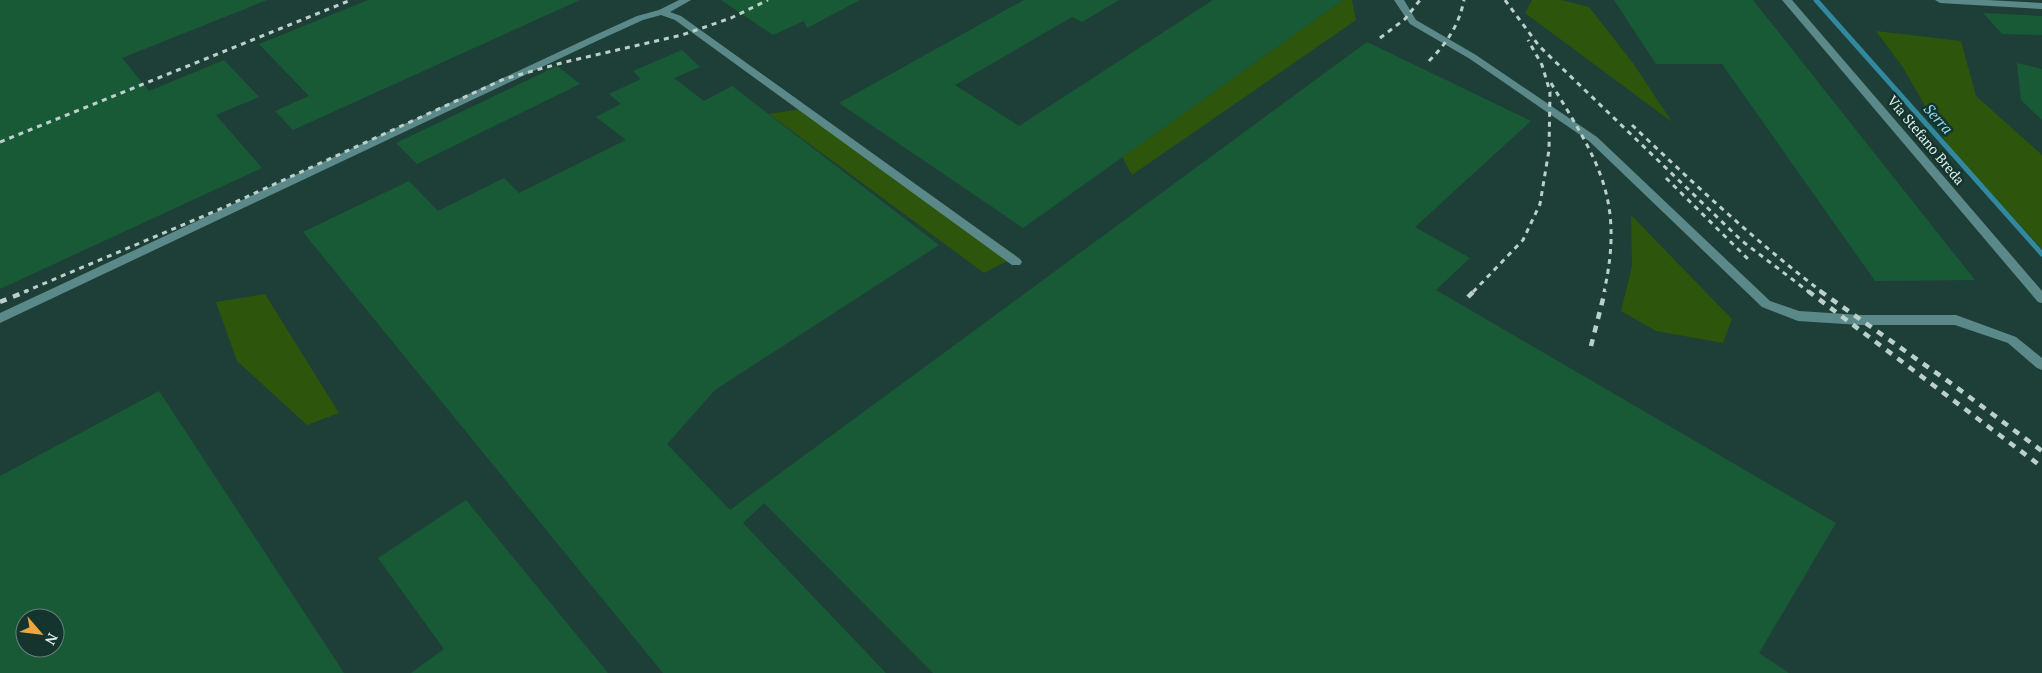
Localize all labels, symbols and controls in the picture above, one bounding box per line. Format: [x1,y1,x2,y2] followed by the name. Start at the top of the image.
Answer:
[1883,91,1969,188] street label: Via Stefano Breda
[1920,99,1958,138] water label: Serra
[15,608,65,658] north arrow
[41,630,63,649] text: N

